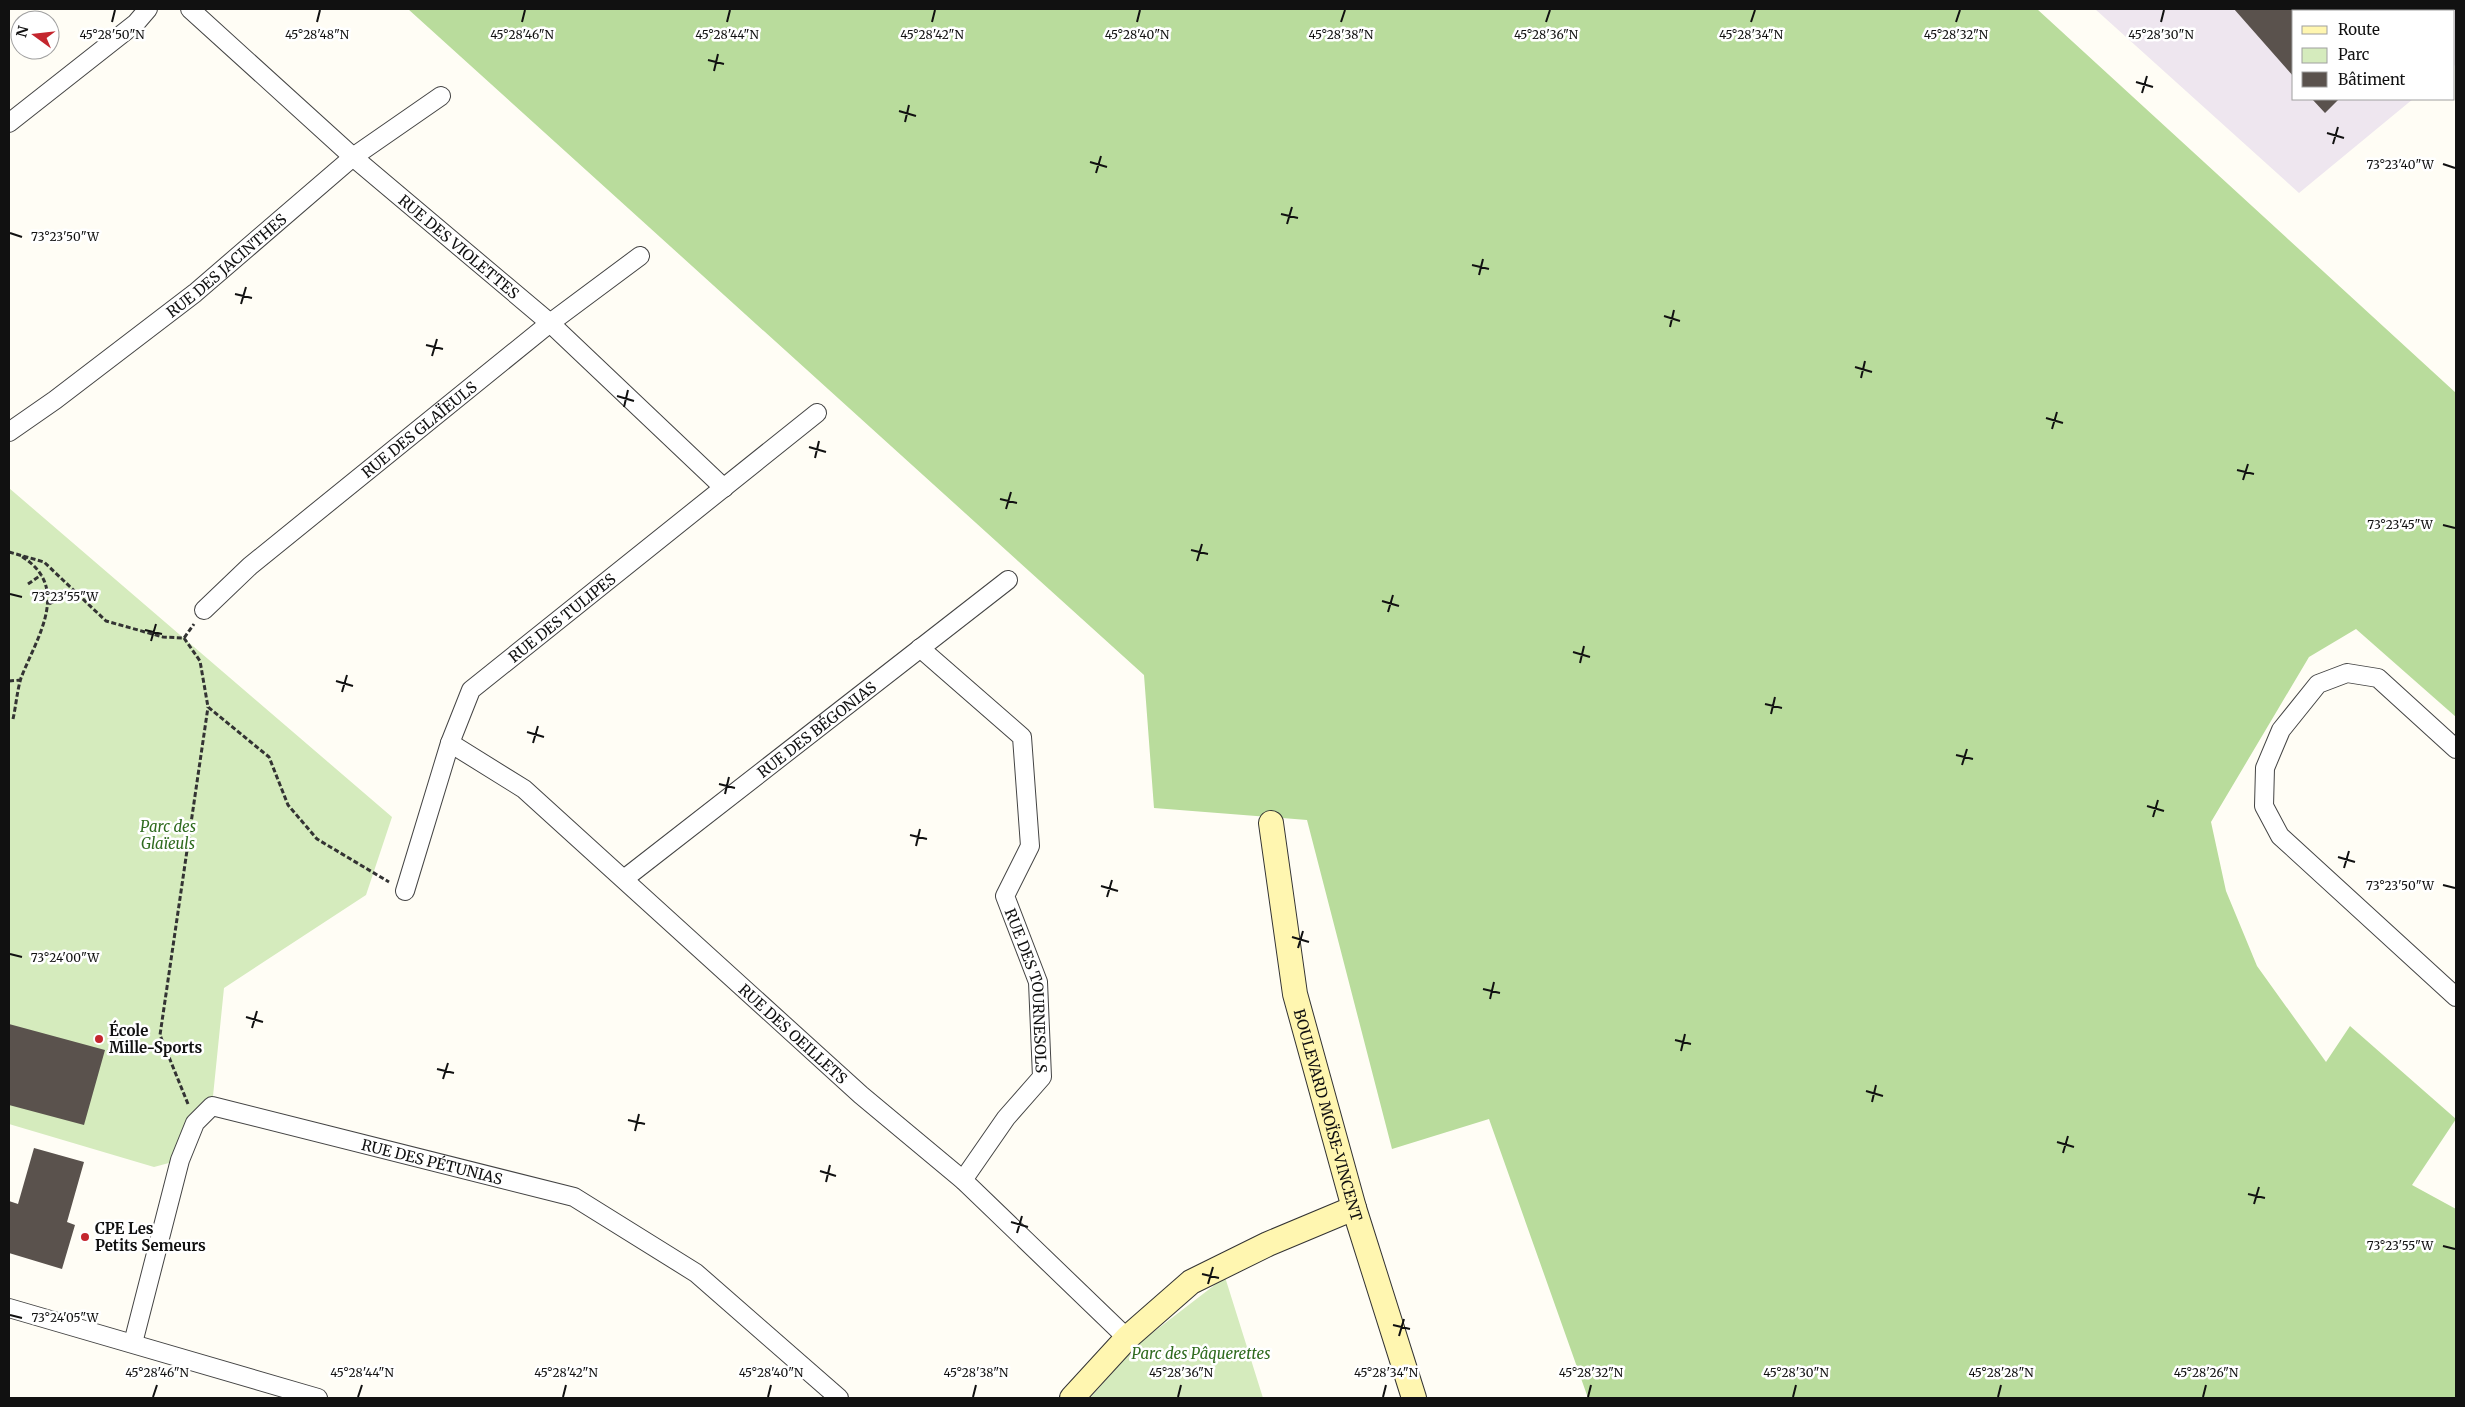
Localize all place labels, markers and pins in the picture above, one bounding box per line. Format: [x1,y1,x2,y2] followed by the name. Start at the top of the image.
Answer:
[109,1020,202,1057] place label: École Mille-Sports
[93,1033,105,1045] marker: École Mille-Sports
[95,1219,206,1255] place label: CPE Les Petits Semeurs
[79,1231,91,1243] marker: CPE Les Petits Semeurs

